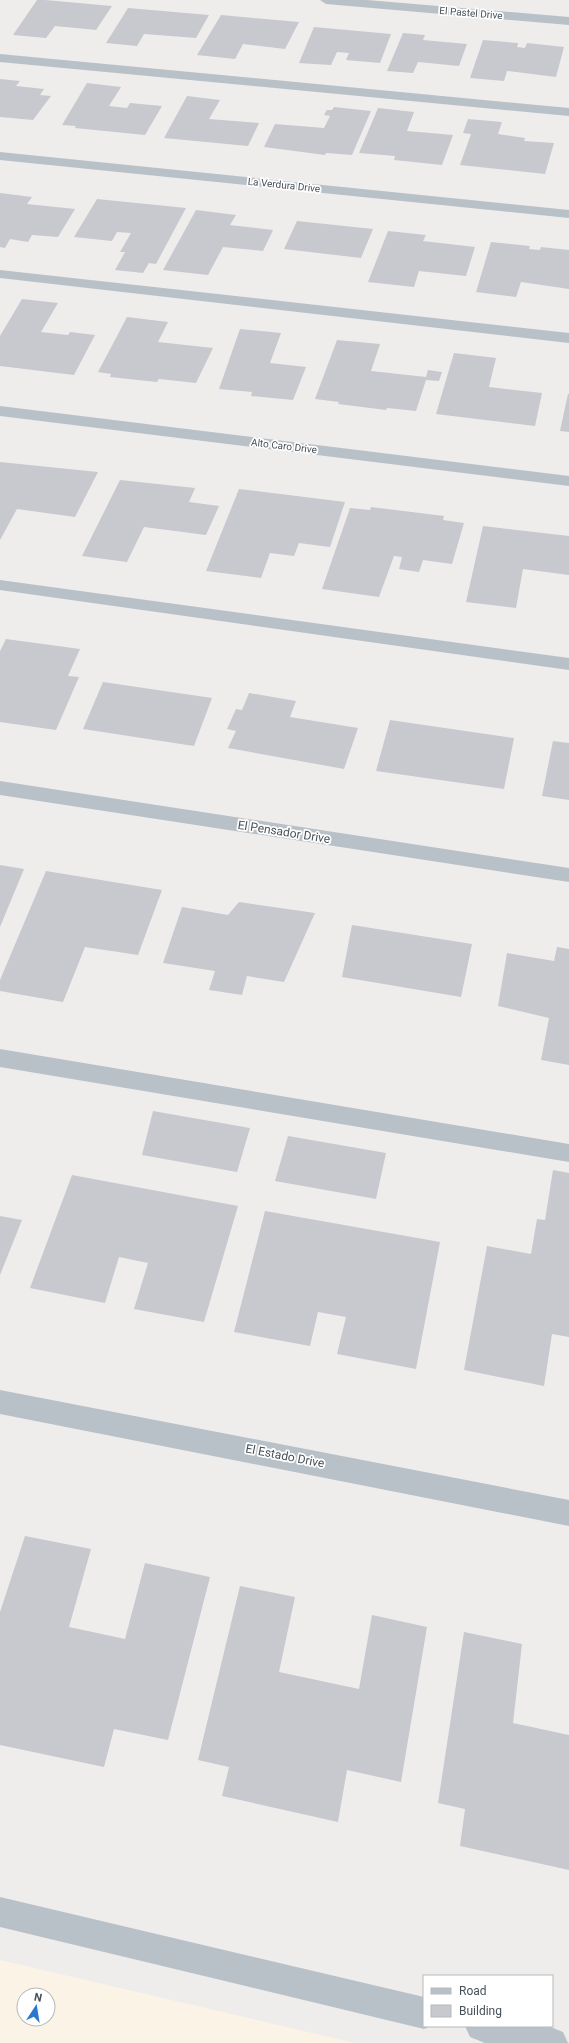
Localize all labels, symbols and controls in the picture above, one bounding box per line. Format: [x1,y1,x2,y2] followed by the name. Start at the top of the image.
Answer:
[439,5,503,21] street label: El Pastel Drive
[247,176,321,194] street label: La Verdura Drive
[250,437,318,455] street label: Alto Caro Drive
[237,818,331,846] street label: El Pensador Drive
[245,1442,325,1470] street label: El Estado Drive
[423,1975,553,2027] legend
[459,1984,487,1998] text: Road
[16,1987,56,2027] north arrow
[33,1991,43,2005] text: N
[459,2004,502,2018] text: Building

